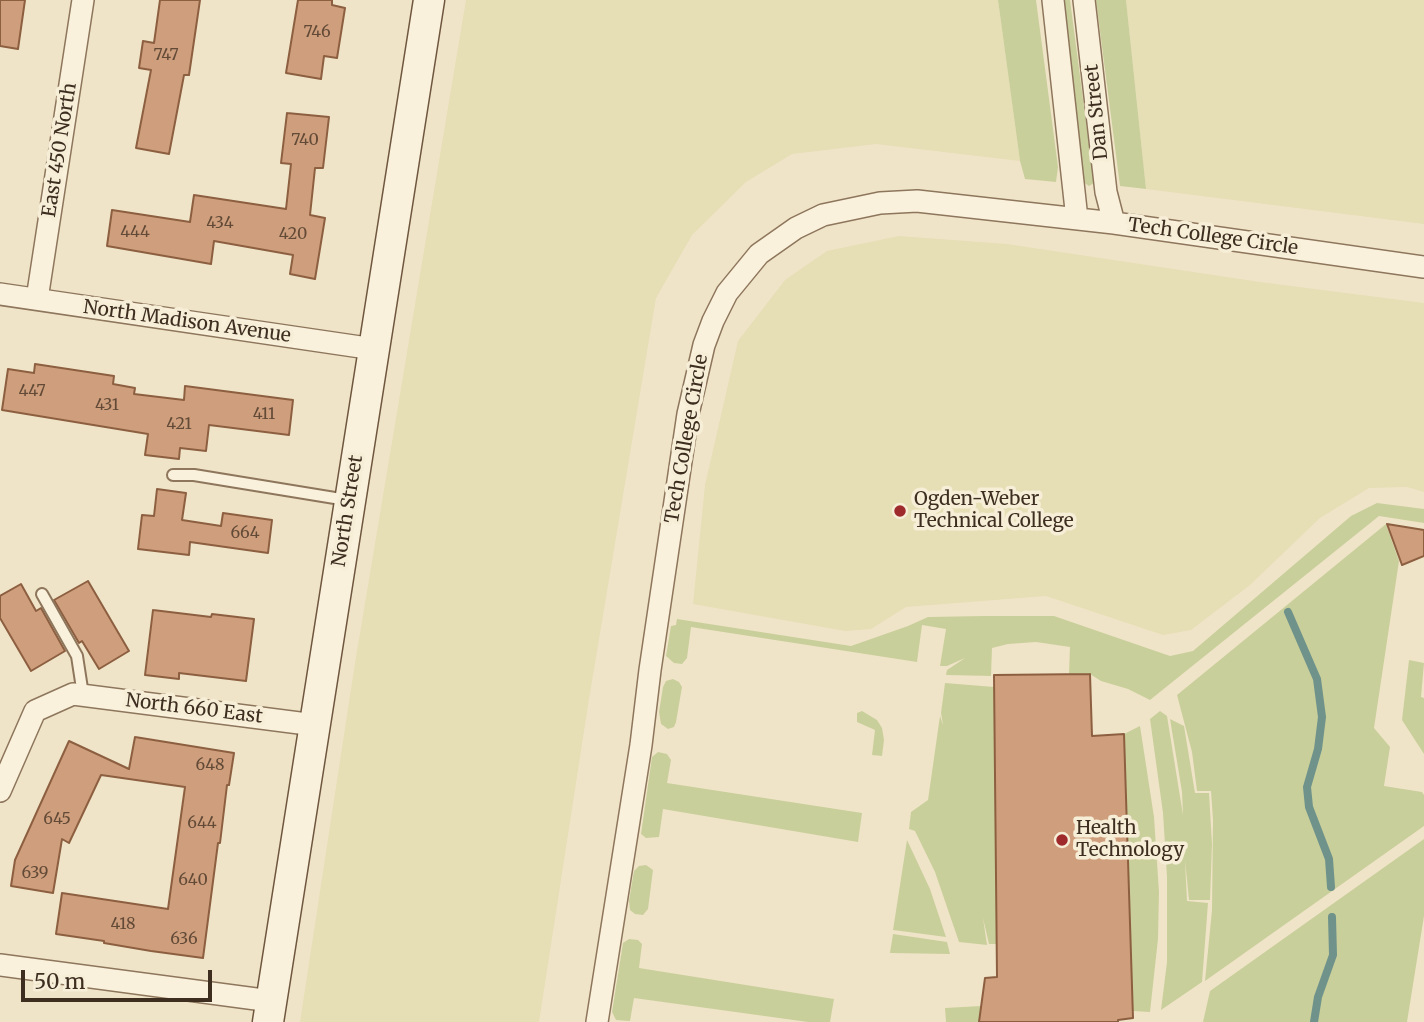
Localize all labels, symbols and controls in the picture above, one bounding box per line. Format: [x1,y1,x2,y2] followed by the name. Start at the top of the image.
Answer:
[303,22,331,42] house number: 746
[153,45,179,65] house number: 747
[1081,63,1113,161] street label: Dan Street
[38,81,82,219] street label: East 450 North
[291,130,319,150] house number: 740
[206,213,234,233] house number: 434
[1127,214,1299,260] street label: Tech College Circle
[120,222,150,242] house number: 444
[279,224,307,244] house number: 420
[82,296,292,348] street label: North Madison Avenue
[661,353,713,525] street label: Tech College Circle
[18,381,46,401] house number: 447
[95,395,119,415] house number: 431
[253,404,275,424] house number: 411
[166,414,192,434] house number: 421
[328,454,368,568] street label: North Street
[914,489,1074,533] place label: Ogden-Weber Technical College
[892,503,908,519] marker: Ogden-Weber Technical College
[230,523,260,543] house number: 664
[124,689,264,729] street label: North 660 East
[195,755,225,775] house number: 648
[43,809,71,829] house number: 645
[187,813,217,833] house number: 644
[1076,818,1184,862] place label: Health Technology
[1054,832,1070,848] marker: Health Technology
[21,863,49,883] house number: 639
[178,870,208,890] house number: 640
[111,914,135,934] house number: 418
[170,929,198,949] house number: 636
[24,956,215,1000] scale bar
[34,968,85,995] text: 50 m

